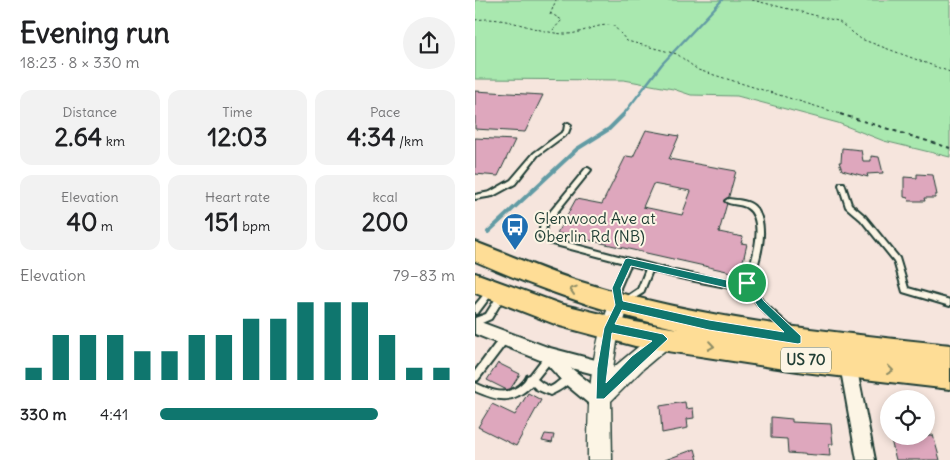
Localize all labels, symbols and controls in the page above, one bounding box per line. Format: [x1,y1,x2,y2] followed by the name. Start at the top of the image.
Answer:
[20,15,170,51] text: Evening run
[403,17,455,69] button: share
[20,52,140,72] text: 18:23 · 8 × 330 m
[62,103,117,121] text: Distance
[222,103,253,121] text: Time
[370,103,400,121] text: Pace
[55,121,102,153] text: 2.64
[208,121,267,153] text: 12:03
[347,121,396,153] text: 4:34
[102,132,125,150] text: km
[396,132,423,150] text: /km
[61,188,119,206] text: Elevation
[205,188,270,206] text: Heart rate
[373,188,398,206] text: kcal
[67,206,97,238] text: 40
[205,206,239,238] text: 151
[362,206,408,238] text: 200
[534,208,656,246] place label: Glenwood Ave at Oberlin Rd (NB)
[500,212,530,251] bus stop icon: Glenwood Ave at Oberlin Rd (NB)
[97,217,113,235] text: m
[239,217,270,235] text: bpm
[726,262,768,304] pin
[20,265,86,285] text: Elevation
[393,265,455,285] text: 79–83 m
[733,269,761,297] icon: arrive
[569,286,577,296] one-way arrow
[707,341,716,351] one-way arrow
[781,348,831,372] road number: US 70
[886,364,894,375] one-way arrow
[880,390,935,445] map controls
[880,390,935,445] button: locate
[20,404,67,424] text: 330 m
[100,404,128,424] text: 4:41

